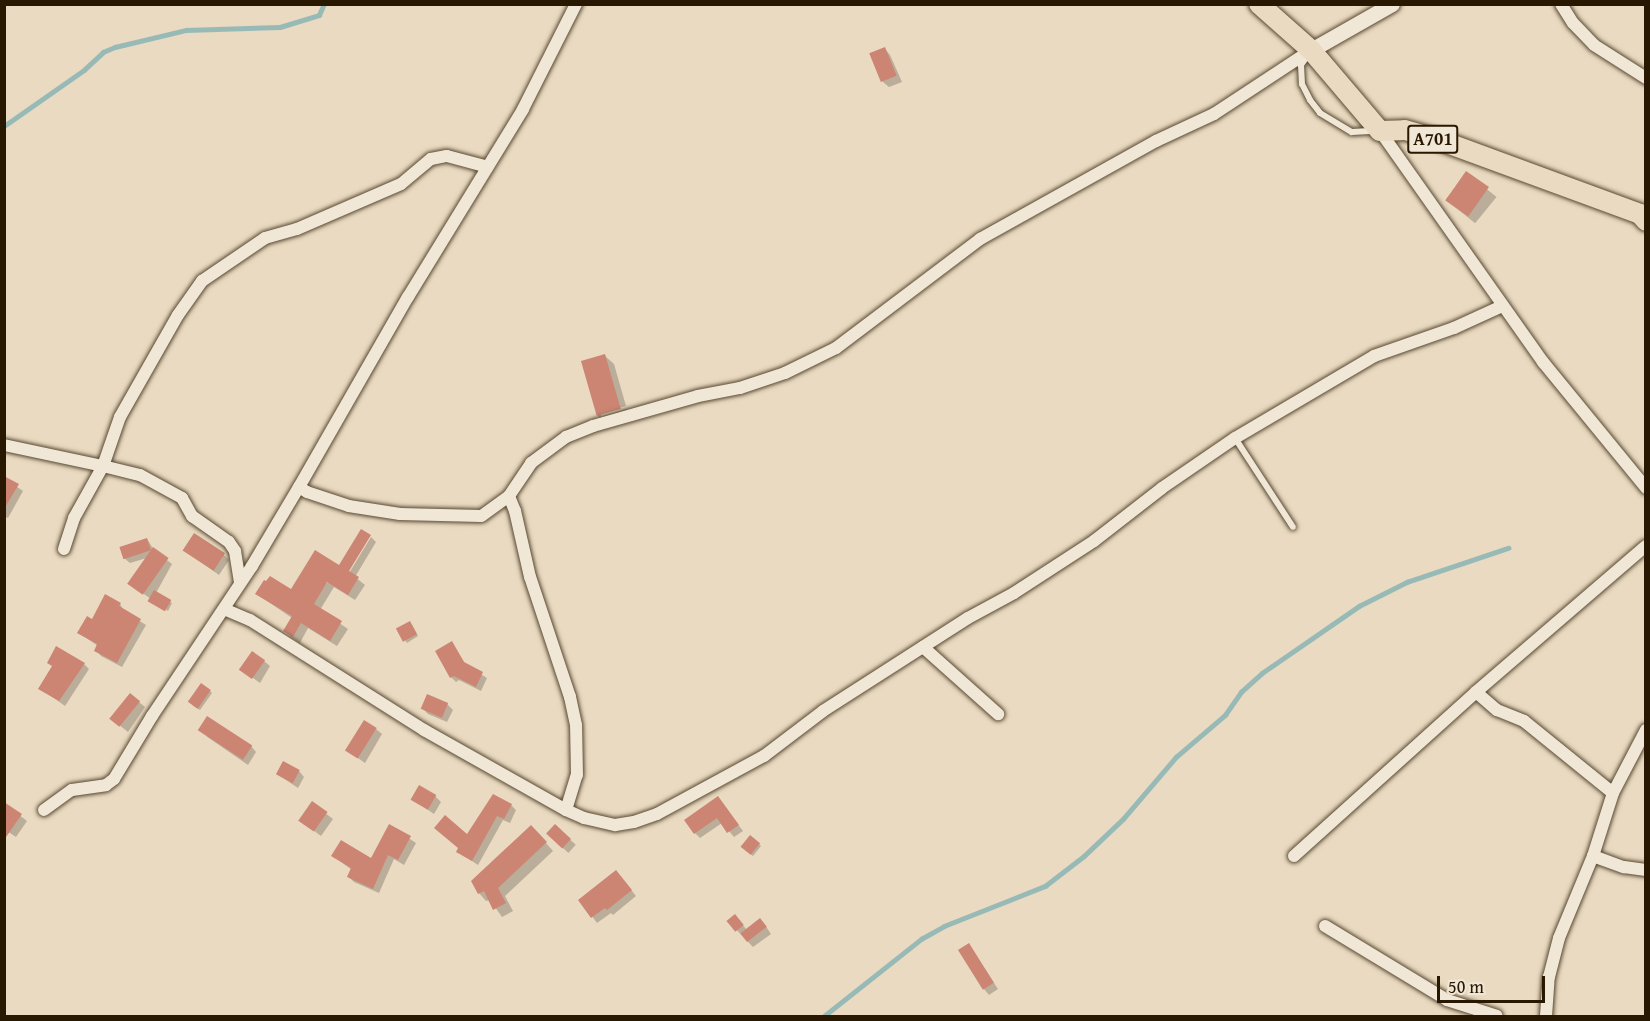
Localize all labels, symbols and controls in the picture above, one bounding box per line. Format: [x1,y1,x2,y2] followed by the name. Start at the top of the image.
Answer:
[1406,124,1460,154] road number: A701
[1440,964,1548,1002] scale bar
[1448,973,1484,1000] text: 50 m

